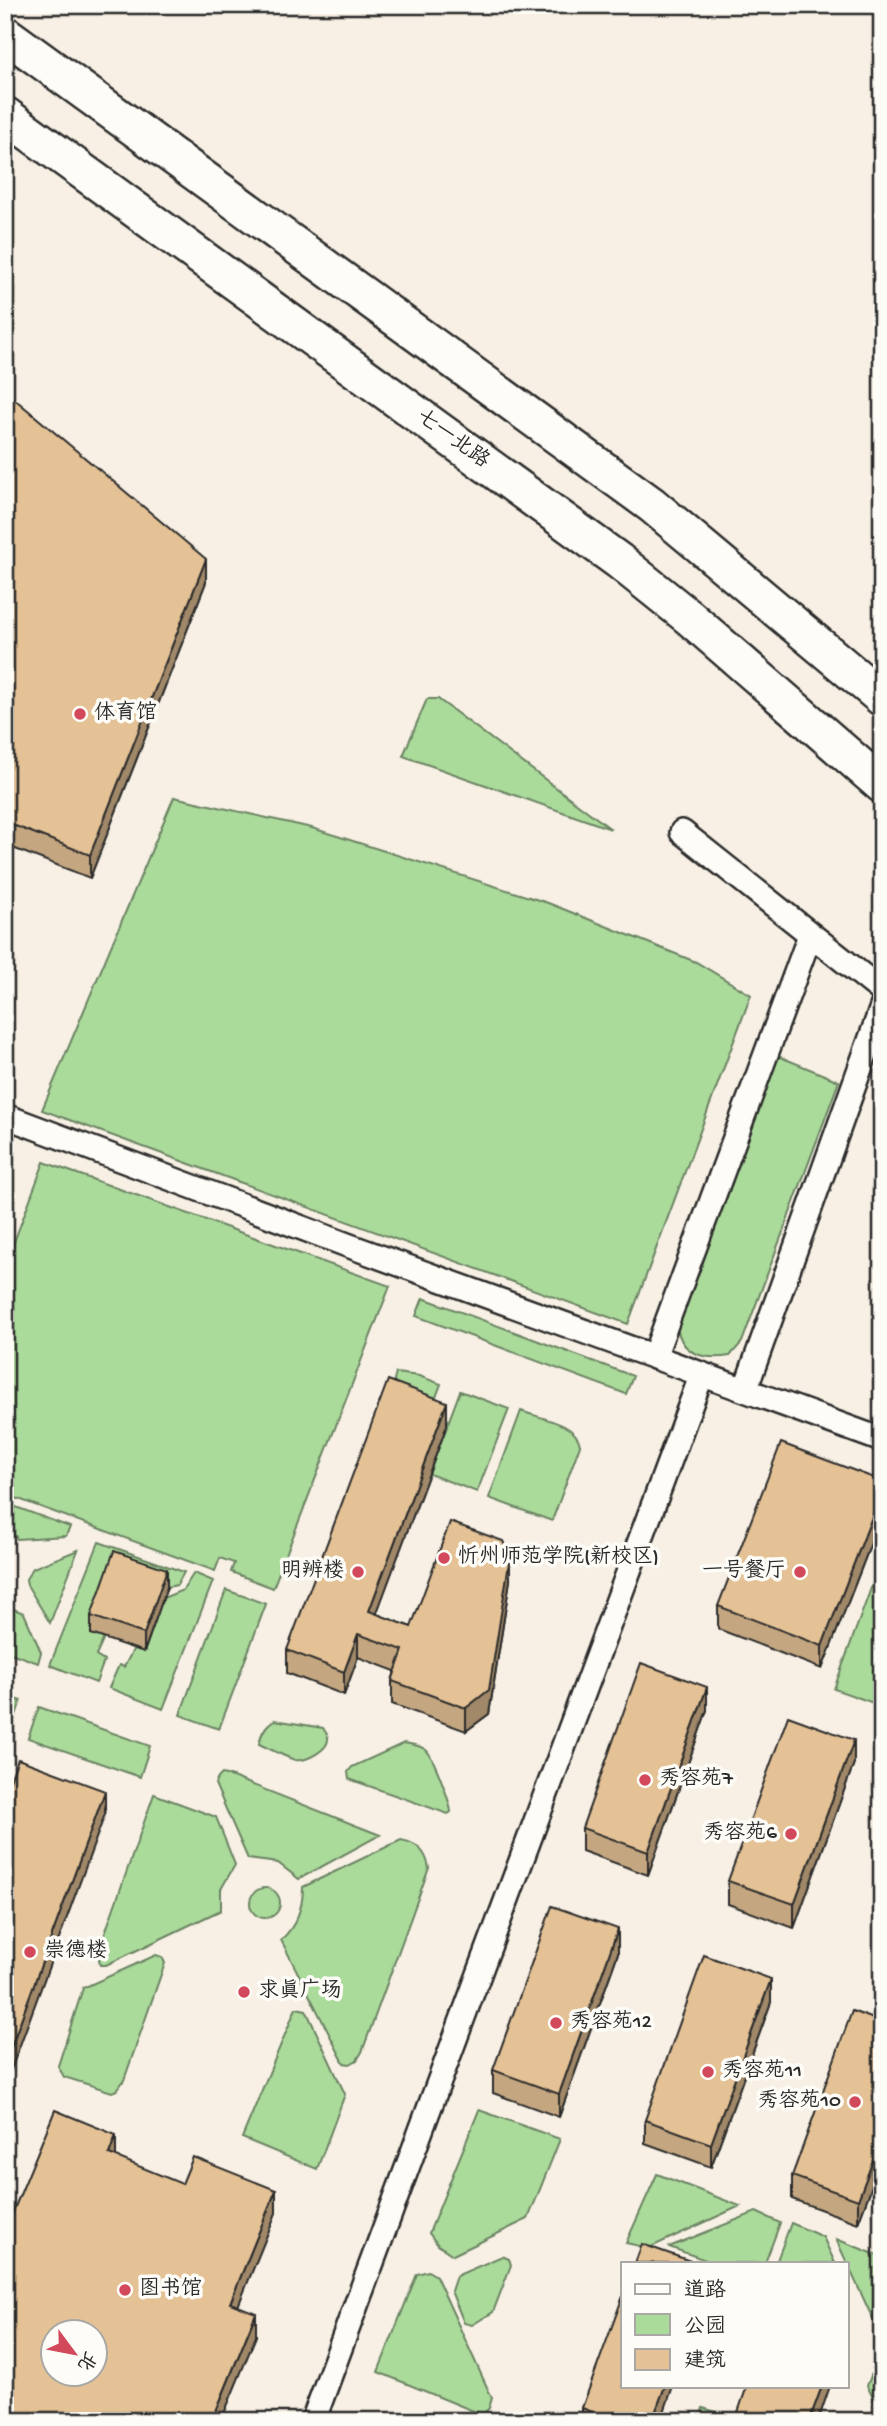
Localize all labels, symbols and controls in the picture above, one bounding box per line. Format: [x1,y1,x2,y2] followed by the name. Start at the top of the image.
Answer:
[411,404,495,475] street label: 七一北路
[94,700,157,727] place label: 体育馆
[72,706,88,722] marker: 体育馆
[458,1544,659,1571] place label: 忻州师范学院(新校区)
[436,1550,452,1566] marker: 忻州师范学院(新校区)
[281,1558,344,1585] place label: 明辨楼
[702,1558,786,1585] place label: 一号餐厅
[350,1564,366,1580] marker: 明辨楼
[792,1564,808,1580] marker: 一号餐厅
[659,1766,734,1793] place label: 秀容苑7
[637,1772,653,1788] marker: 秀容苑7
[703,1820,777,1847] place label: 秀容苑6
[783,1826,799,1842] marker: 秀容苑6
[44,1938,107,1965] place label: 崇德楼
[22,1944,38,1960] marker: 崇德楼
[258,1978,342,2005] place label: 求真广场
[236,1984,252,2000] marker: 求真广场
[570,2009,652,2036] place label: 秀容苑12
[548,2015,564,2031] marker: 秀容苑12
[722,2058,802,2085] place label: 秀容苑11
[700,2064,716,2080] marker: 秀容苑11
[758,2088,841,2115] place label: 秀容苑10
[847,2094,863,2110] marker: 秀容苑10
[621,2262,848,2388] legend
[139,2276,202,2303] place label: 图书馆
[684,2278,726,2305] text: 道路
[117,2282,133,2298] marker: 图书馆
[684,2315,726,2341] text: 公园
[38,2318,108,2388] north arrow
[71,2346,100,2374] text: 北
[684,2349,726,2375] text: 建筑

